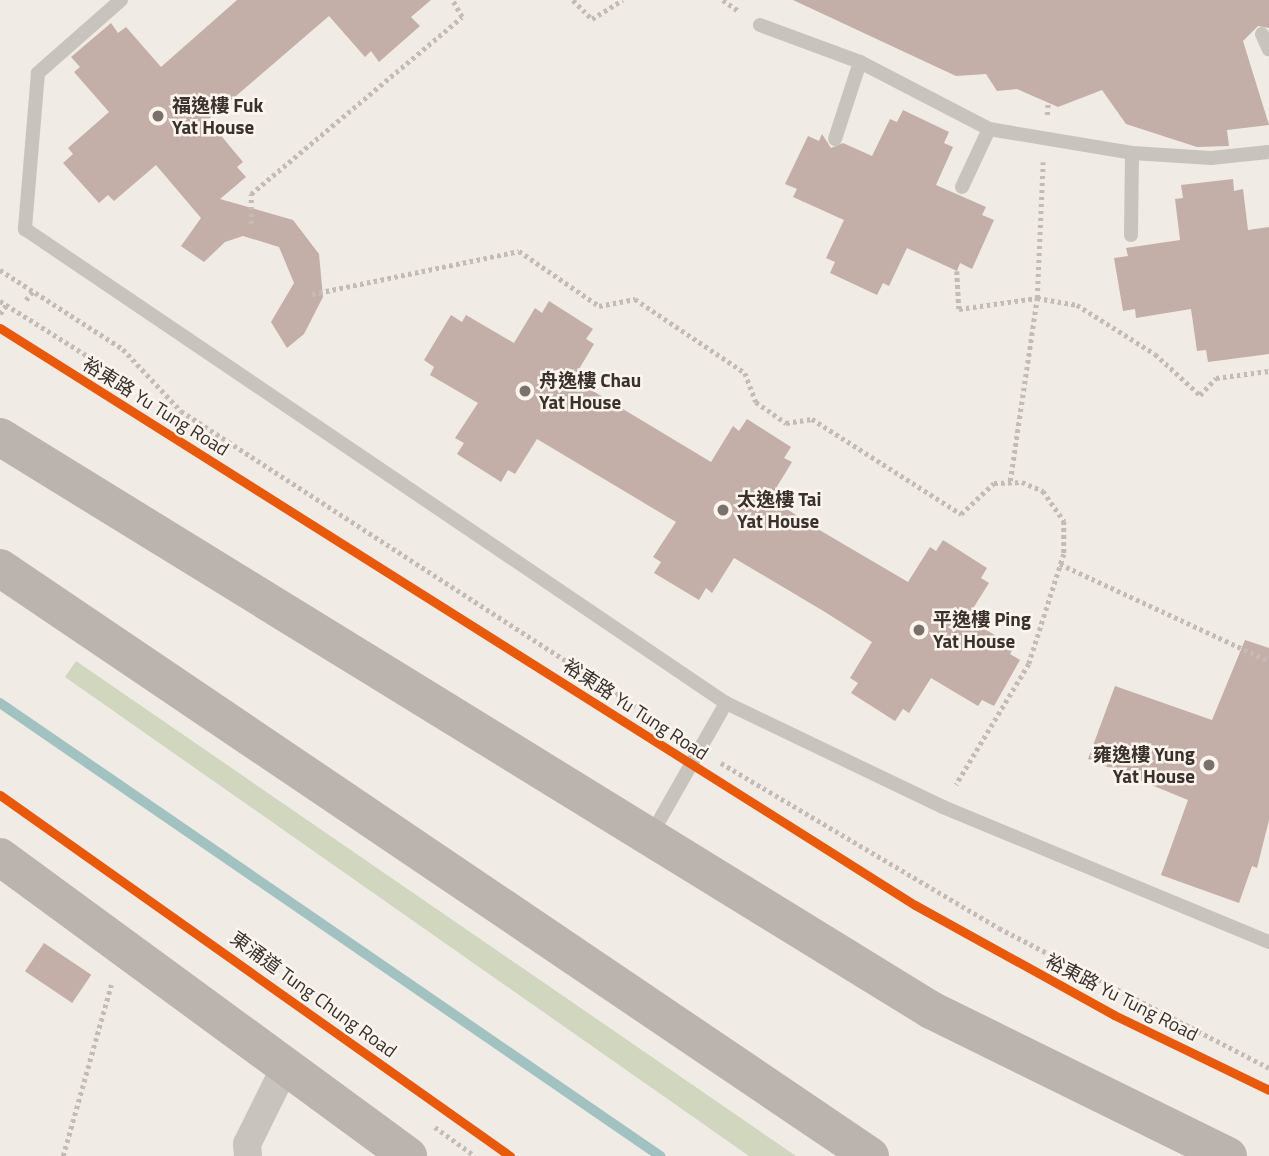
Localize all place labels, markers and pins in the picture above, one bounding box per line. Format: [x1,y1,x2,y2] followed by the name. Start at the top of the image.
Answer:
[172,94,263,138] place label: 福逸樓 Fuk Yat House
[150,108,166,124] marker: 福逸樓 Fuk Yat House
[539,369,641,413] place label: 舟逸樓 Chau Yat House
[517,383,533,399] marker: 舟逸樓 Chau Yat House
[737,488,821,532] place label: 太逸樓 Tai Yat House
[715,502,731,518] marker: 太逸樓 Tai Yat House
[933,608,1031,652] place label: 平逸樓 Ping Yat House
[911,622,927,638] marker: 平逸樓 Ping Yat House
[1093,743,1195,787] place label: 雍逸樓 Yung Yat House
[1201,757,1217,773] marker: 雍逸樓 Yung Yat House

